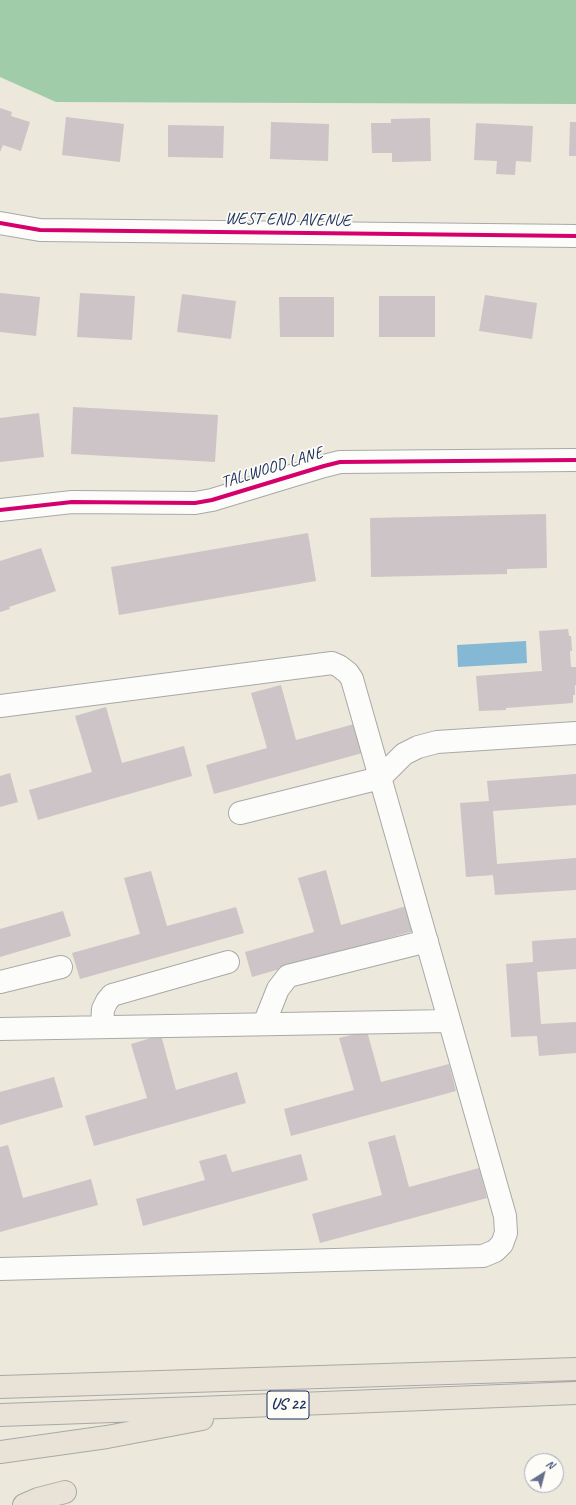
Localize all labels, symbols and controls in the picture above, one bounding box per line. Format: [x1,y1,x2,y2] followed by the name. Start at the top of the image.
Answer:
[225,209,351,231] street label: WEST END AVENUE
[218,443,326,493] street label: TALLWOOD LANE
[267,1391,309,1419] road number: US 22
[524,1453,564,1493] north arrow
[544,1456,557,1472] text: N

